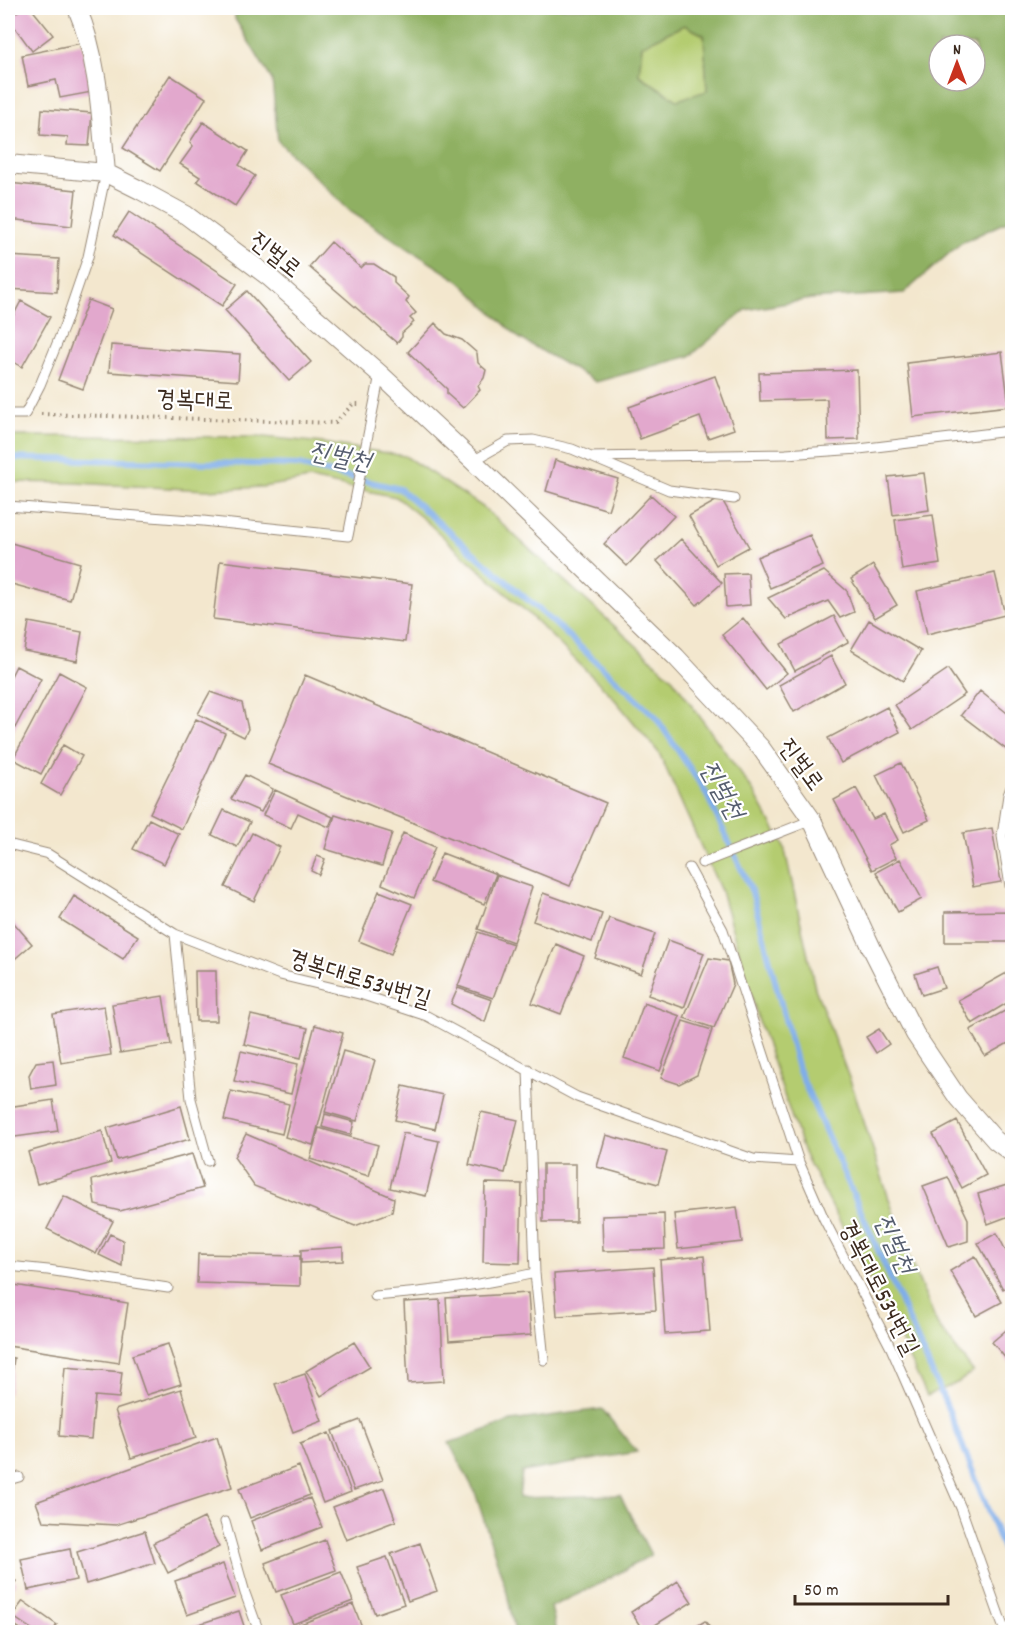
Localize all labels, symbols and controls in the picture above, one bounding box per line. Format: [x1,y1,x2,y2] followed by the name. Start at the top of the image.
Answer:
[927,33,987,93] north arrow
[953,39,961,62] text: N
[241,225,307,288] street label: 진벌로
[156,384,234,420] street label: 경복대로
[305,434,377,484] water label: 진벌천
[769,732,830,799] street label: 진벌로
[689,754,753,830] water label: 진벌천
[284,943,435,1019] street label: 경복대로534번길
[863,1208,924,1283] water label: 진벌천
[829,1215,926,1362] street label: 경복대로534번길
[795,1568,948,1606] scale bar
[804,1579,839,1604] text: 50 m

